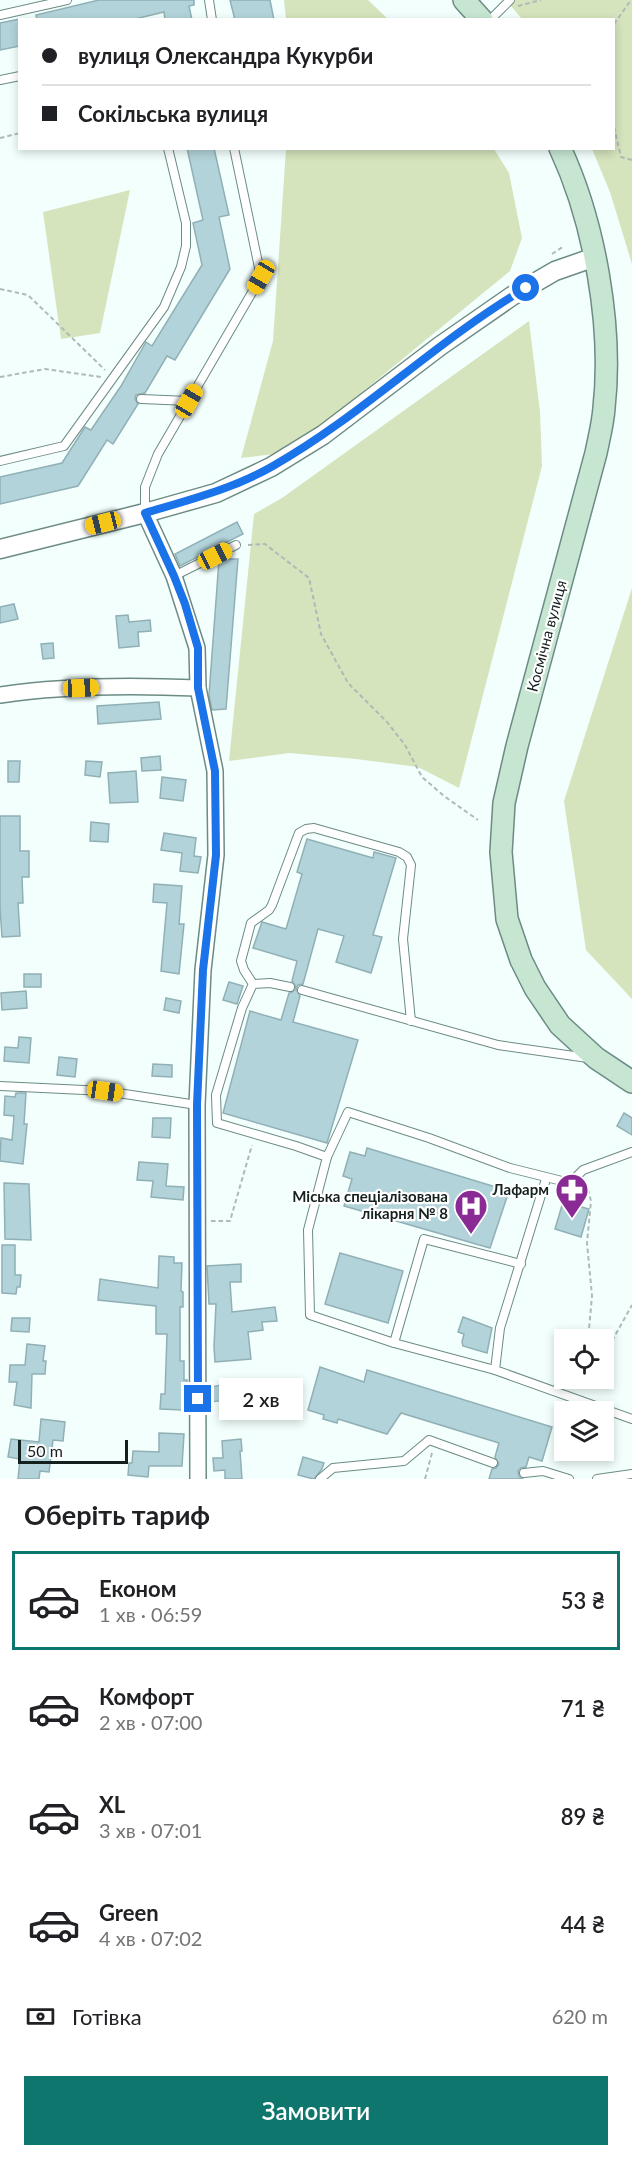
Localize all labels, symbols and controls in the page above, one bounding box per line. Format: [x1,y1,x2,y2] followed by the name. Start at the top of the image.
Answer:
[78,42,373,69] text: вулиця Олександра Кукурби
[78,100,268,127] text: Сокільська вулиця
[244,257,278,297] car
[512,274,539,301] route start
[172,381,206,421] car
[83,510,123,536] car
[195,540,235,572] car
[522,578,570,694] street label: Космічна вулиця
[63,678,99,698] car
[86,1080,124,1102] car
[554,1172,590,1219] pharmacy icon: Лафарм
[492,1180,549,1198] place label: Лафарм
[292,1187,448,1222] place label: Міська спеціалізована лікарня № 8
[453,1188,489,1235] hospital icon: Міська спеціалізована лікарня № 8
[554,1329,614,1461] map controls
[554,1329,614,1389] button: locate
[219,1378,303,1420] callout: 2 хв
[184,1385,211,1412] route end
[243,1387,279,1411] text: 2 хв
[554,1401,614,1461] button: layers
[18,1437,128,1464] scale bar
[27,1441,63,1460] text: 50 m
[24,1498,210,1531] text: Оберіть тариф
[27,1574,81,1628] icon: car
[99,1575,177,1602] text: Економ
[561,1587,605,1614] text: 53 ₴
[99,1602,202,1626] text: 1 хв · 06:59
[27,1682,81,1736] icon: car
[99,1683,194,1710] text: Комфорт
[561,1695,605,1722] text: 71 ₴
[99,1710,202,1734] text: 2 хв · 07:00
[27,1790,81,1844] icon: car
[99,1791,125,1818] text: XL
[561,1803,605,1830] text: 89 ₴
[99,1818,202,1842] text: 3 хв · 07:01
[27,1898,81,1952] icon: car
[99,1899,159,1926] text: Green
[561,1911,605,1938] text: 44 ₴
[99,1926,202,1950] text: 4 хв · 07:02
[24,2000,57,2033] icon: cash
[72,2003,142,2030] text: Готівка
[552,2004,608,2028] text: 620 m
[24,2076,608,2145] button: Замовити

